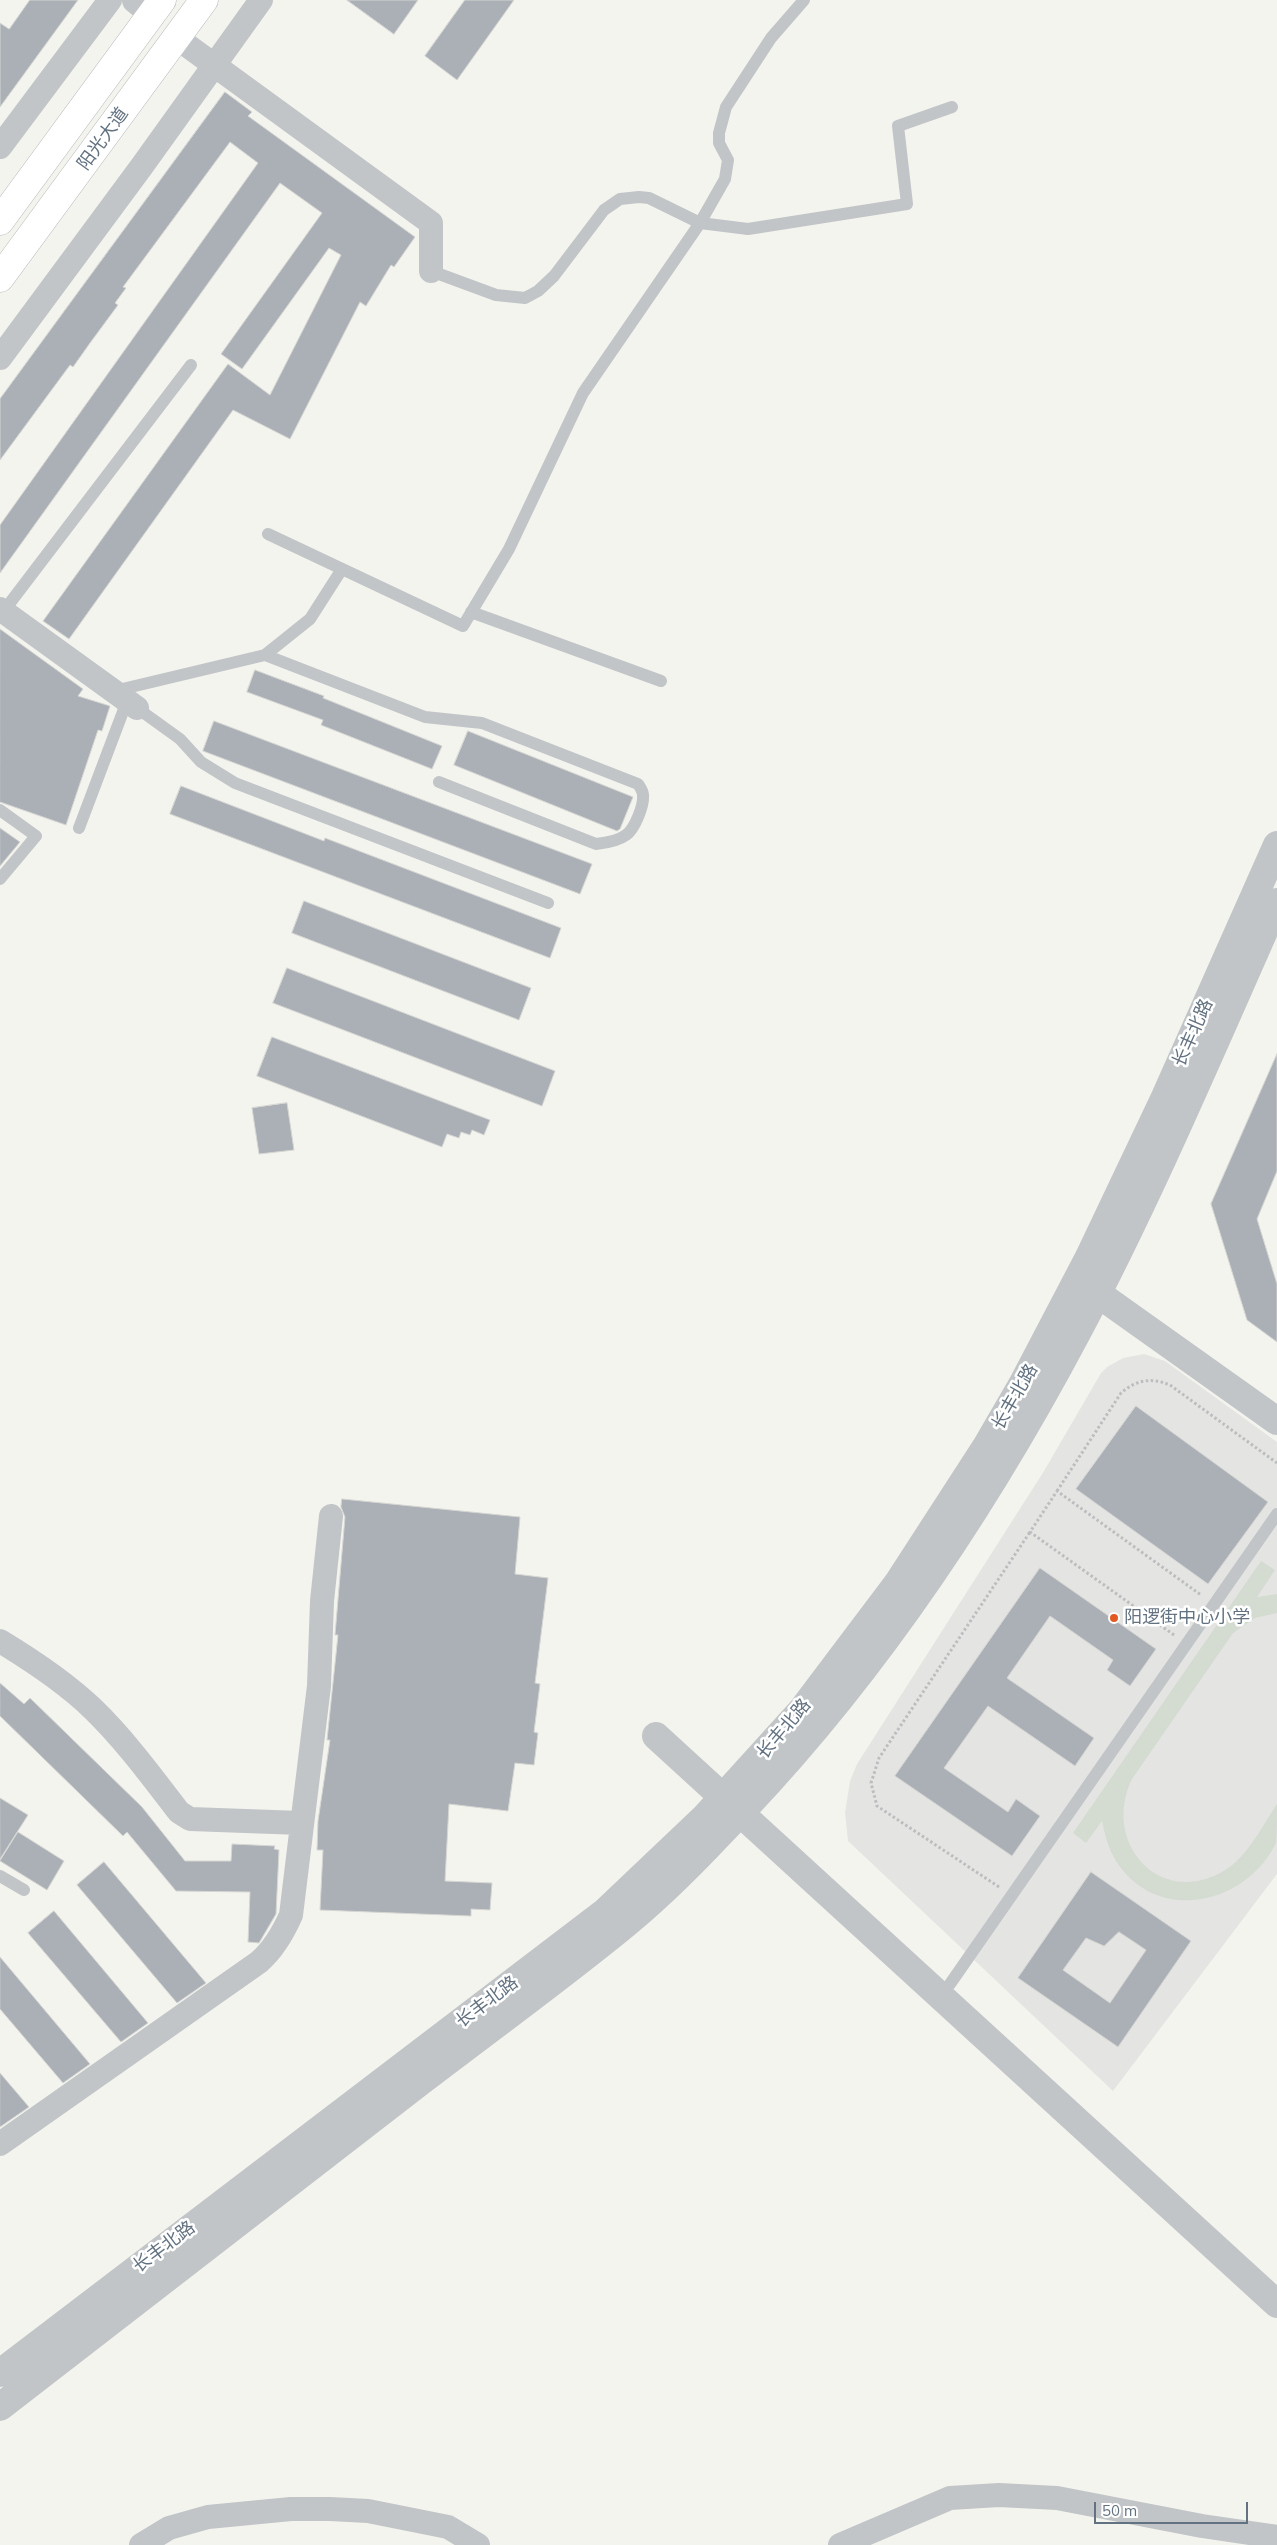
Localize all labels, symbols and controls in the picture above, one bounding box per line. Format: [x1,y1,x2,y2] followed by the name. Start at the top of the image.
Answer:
[73,104,133,174] street label: 阳光大道
[1168,996,1218,1070] street label: 长丰北路
[988,1360,1042,1434] street label: 长丰北路
[1124,1607,1250,1629] place label: 阳逻街中心小学
[1108,1612,1120,1624] marker: 阳逻街中心小学
[753,1694,815,1764] street label: 长丰北路
[452,1972,522,2032] street label: 长丰北路
[129,2217,199,2277] street label: 长丰北路
[1097,2492,1251,2524] scale bar
[1102,2501,1137,2520] text: 50 m

